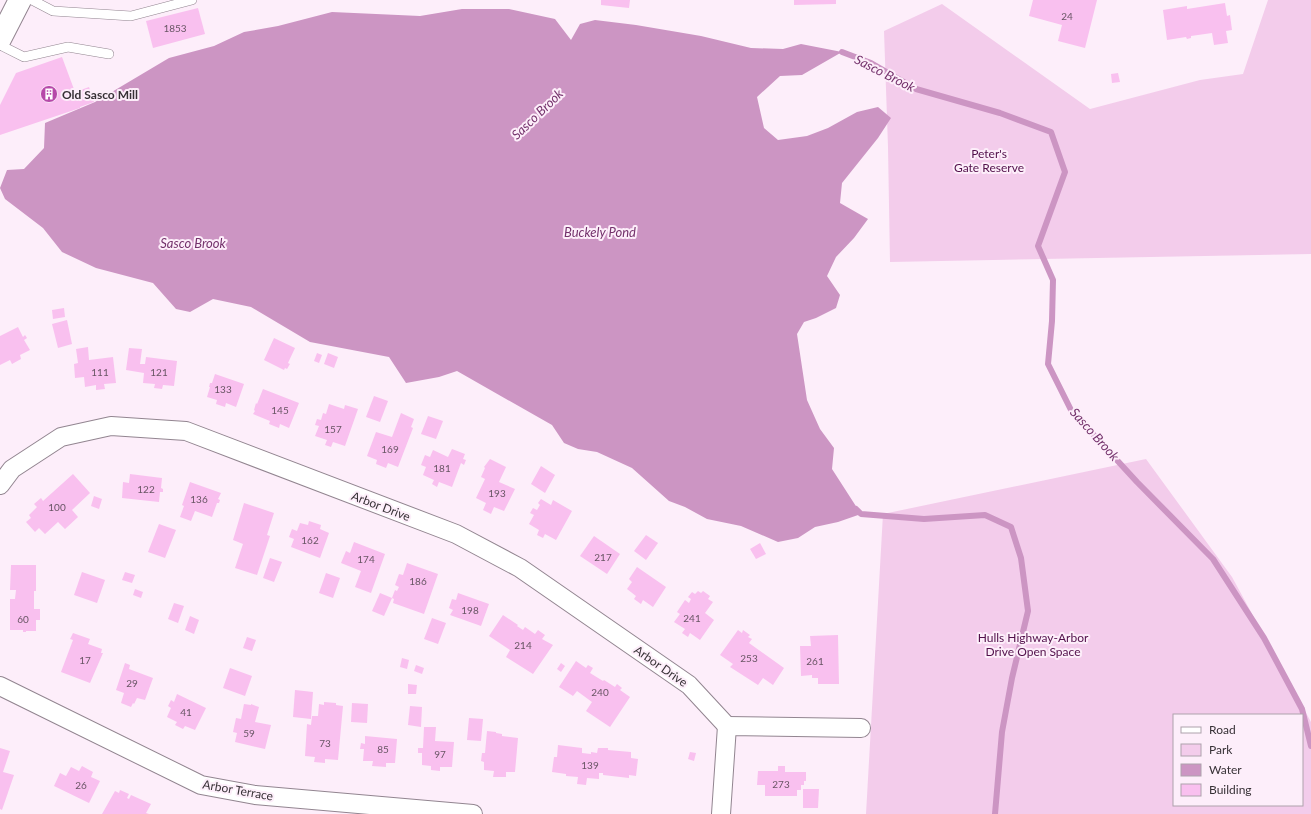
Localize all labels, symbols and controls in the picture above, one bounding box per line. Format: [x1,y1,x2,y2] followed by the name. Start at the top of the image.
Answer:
[1061,10,1073,22] house number: 24
[163,22,187,34] house number: 1853
[852,51,919,95] water label: Sasco Brook
[39,84,59,104] building icon: Old Sasco Mill
[508,85,567,143] water label: Sasco Brook
[62,87,138,102] place label: Old Sasco Mill
[954,146,1024,175] park label: Peter's Gate Reserve
[564,224,636,240] water label: Buckely Pond
[160,235,227,251] water label: Sasco Brook
[91,366,109,378] house number: 111
[150,366,168,378] house number: 121
[214,383,232,395] house number: 133
[271,404,289,416] house number: 145
[1067,404,1123,464] water label: Sasco Brook
[324,423,342,435] house number: 157
[381,443,399,455] house number: 169
[433,462,451,474] house number: 181
[137,483,155,495] house number: 122
[488,487,506,499] house number: 193
[349,488,413,524] street label: Arbor Drive
[190,493,208,505] house number: 136
[48,501,66,513] house number: 100
[301,534,319,546] house number: 162
[594,551,612,563] house number: 217
[357,553,375,565] house number: 174
[409,575,427,587] house number: 186
[461,604,479,616] house number: 198
[683,612,701,624] house number: 241
[17,613,29,625] house number: 60
[978,630,1089,659] park label: Hulls Highway-Arbor Drive Open Space
[514,639,532,651] house number: 214
[631,642,691,690] street label: Arbor Drive
[740,652,758,664] house number: 253
[79,654,91,666] house number: 17
[806,655,824,667] house number: 261
[126,677,138,689] house number: 29
[591,686,609,698] house number: 240
[180,706,192,718] house number: 41
[1173,714,1303,806] legend
[1209,722,1236,737] text: Road
[243,727,255,739] house number: 59
[319,737,331,749] house number: 73
[1209,742,1233,757] text: Park
[377,743,389,755] house number: 85
[434,748,446,760] house number: 97
[581,759,599,771] house number: 139
[1209,762,1242,777] text: Water
[202,776,274,804] street label: Arbor Terrace
[772,778,790,790] house number: 273
[75,779,87,791] house number: 26
[1209,782,1252,797] text: Building

